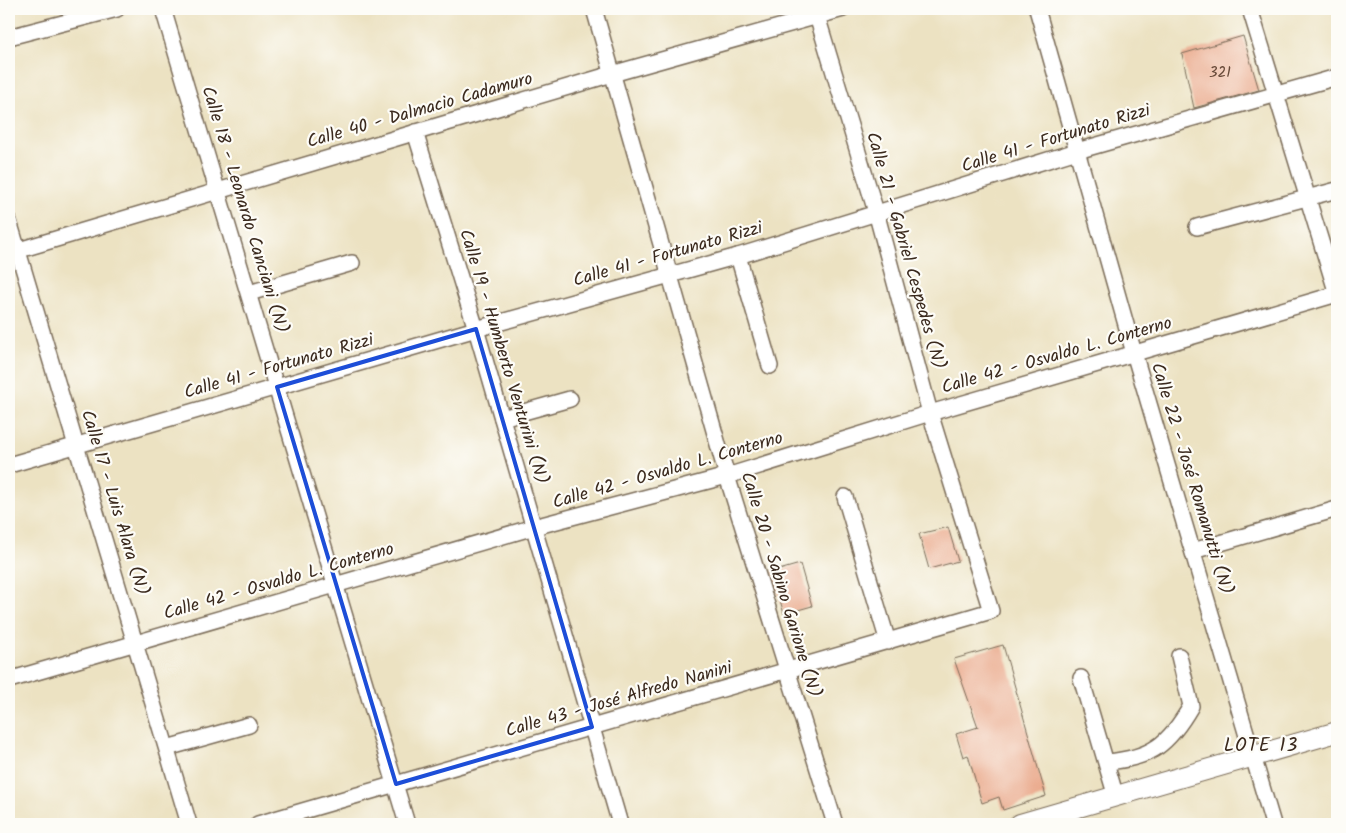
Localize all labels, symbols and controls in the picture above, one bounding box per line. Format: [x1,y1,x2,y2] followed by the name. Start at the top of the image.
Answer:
[1209,61,1231,85] house number: 321
[304,65,536,157] street label: Calle 40 - Dalmacio Cadamuro
[192,83,296,337] street label: Calle 18 - Leonardo Canciani (N)
[958,96,1155,182] street label: Calle 41 - Fortunato Rizzi
[857,129,953,373] street label: Calle 21 - Gabriel Cespedes (N)
[570,214,767,296] street label: Calle 41 - Fortunato Rizzi
[450,226,556,488] street label: Calle 19 - Humberto Venturini (N)
[938,309,1176,403] street label: Calle 42 - Osvaldo L. Conterno
[181,326,378,408] street label: Calle 41 - Fortunato Rizzi
[1142,359,1240,599] street label: Calle 22 - José Romanutti (N)
[72,406,156,600] street label: Calle 17 - Luis Alara (N)
[549,424,787,518] street label: Calle 42 - Osvaldo L. Conterno
[732,468,828,702] street label: Calle 20 - Sabino Garione (N)
[160,535,398,629] street label: Calle 42 - Osvaldo L. Conterno
[502,654,736,746] street label: Calle 43 - José Alfredo Nanini
[1224,731,1298,761] district label: LOTE 13

